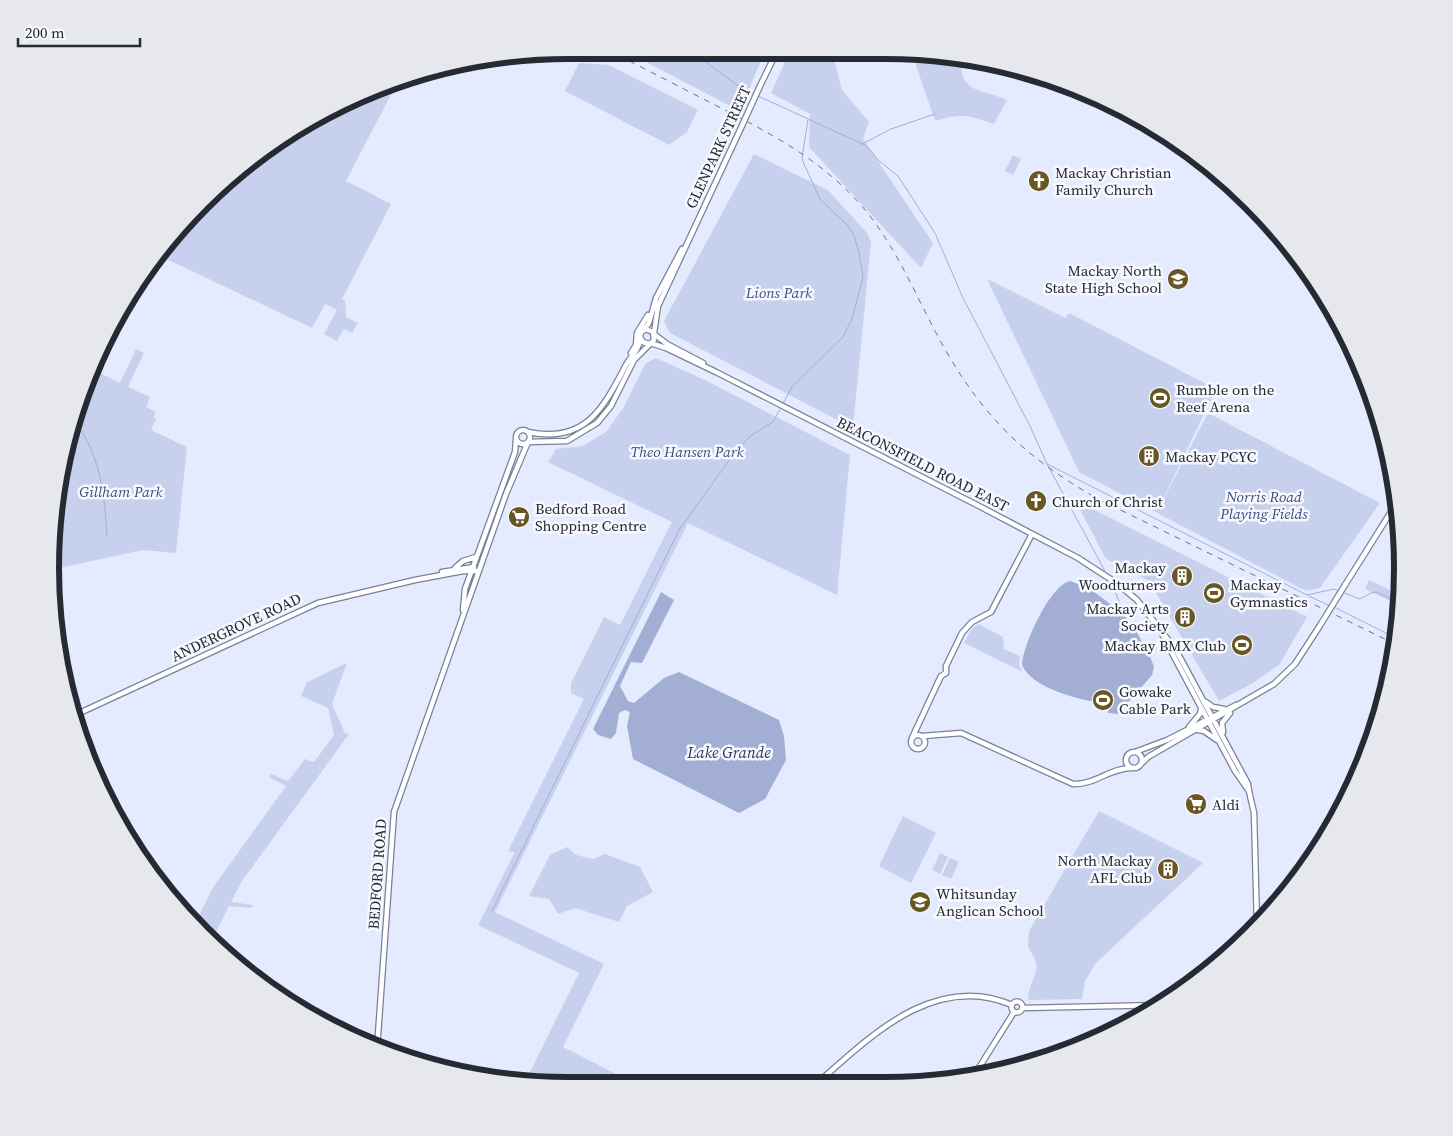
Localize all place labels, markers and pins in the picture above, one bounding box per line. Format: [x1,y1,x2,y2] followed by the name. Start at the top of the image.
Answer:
[1055,162,1172,200] place label: Mackay Christian Family Church
[1027,169,1051,193] church icon: Mackay Christian Family Church
[1045,260,1163,298] place label: Mackay North State High School
[1166,267,1190,291] school or university icon: Mackay North State High School
[1176,379,1275,417] place label: Rumble on the Reef Arena
[1148,386,1172,410] sports icon: Rumble on the Reef Arena
[1137,444,1161,468] building icon: Mackay PCYC
[1165,446,1256,467] place label: Mackay PCYC
[1024,489,1048,513] church icon: Church of Christ
[1052,491,1163,512] place label: Church of Christ
[535,498,647,536] place label: Bedford Road Shopping Centre
[507,505,531,529] supermarket icon: Bedford Road Shopping Centre
[1078,557,1166,595] place label: Mackay Woodturners
[1170,564,1194,588] building icon: Mackay Woodturners
[1230,574,1308,612] place label: Mackay Gymnastics
[1202,581,1226,605] sports icon: Mackay Gymnastics
[1086,598,1169,636] place label: Mackay Arts Society
[1173,605,1197,629] building icon: Mackay Arts Society
[1230,633,1254,657] sports icon: Mackay BMX Club
[1104,635,1226,656] place label: Mackay BMX Club
[1119,681,1192,719] place label: Gowake Cable Park
[1091,688,1115,712] sports icon: Gowake Cable Park
[1184,792,1208,816] supermarket icon: Aldi
[1212,794,1239,815] place label: Aldi
[1058,850,1152,888] place label: North Mackay AFL Club
[1156,857,1180,881] building icon: North Mackay AFL Club
[936,883,1044,921] place label: Whitsunday Anglican School
[908,890,932,914] school or university icon: Whitsunday Anglican School

